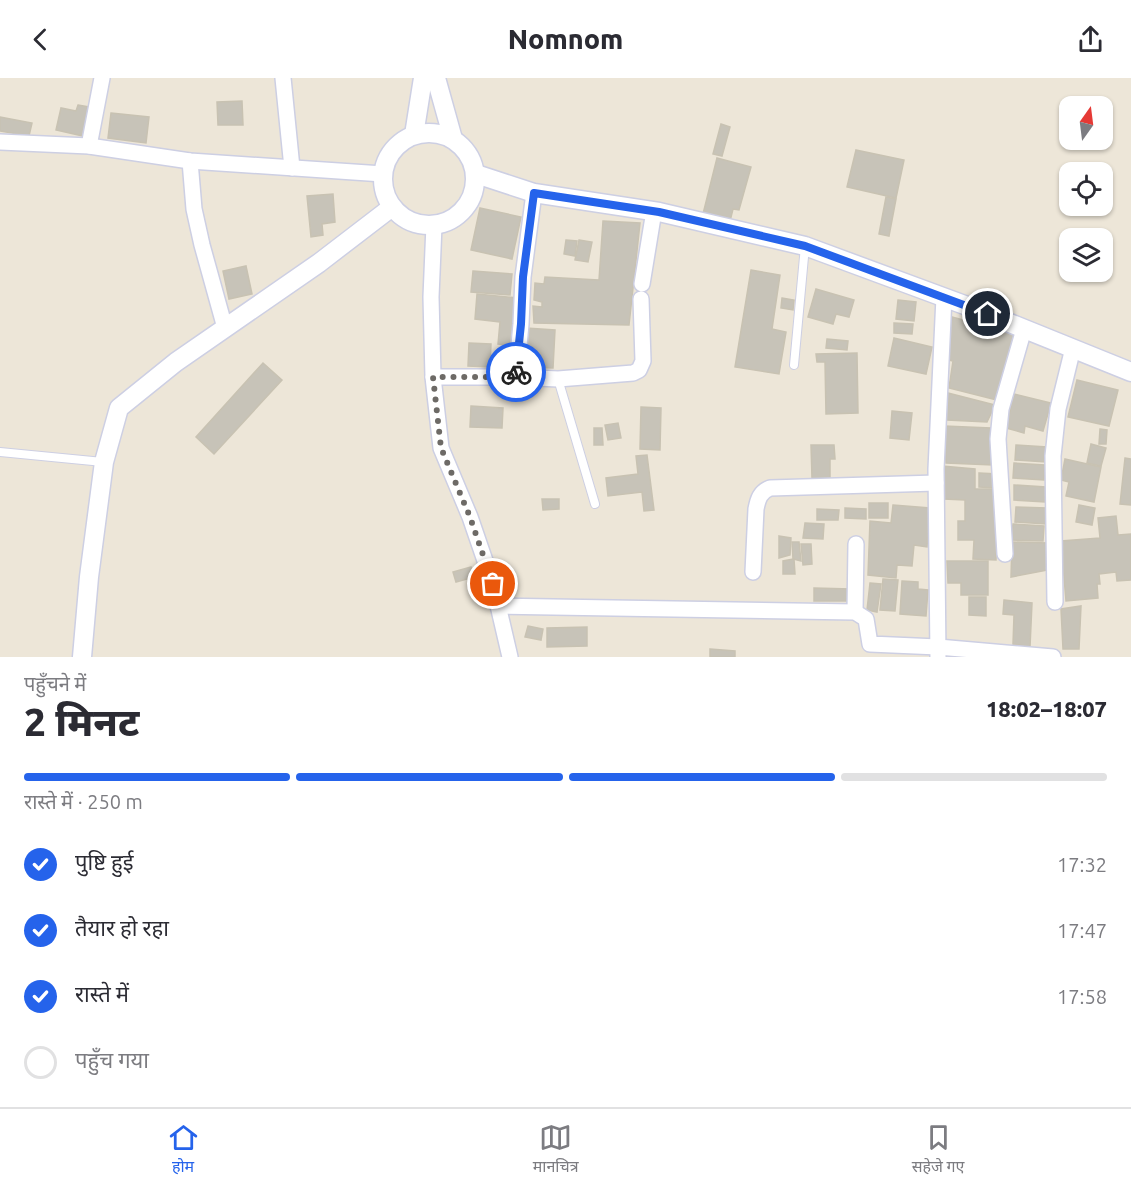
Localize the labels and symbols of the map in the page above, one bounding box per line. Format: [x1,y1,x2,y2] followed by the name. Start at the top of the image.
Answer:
[1059,96,1113,150] north arrow
[962,288,1013,339] pin
[486,342,546,402] courier
[467,558,518,609] pin

